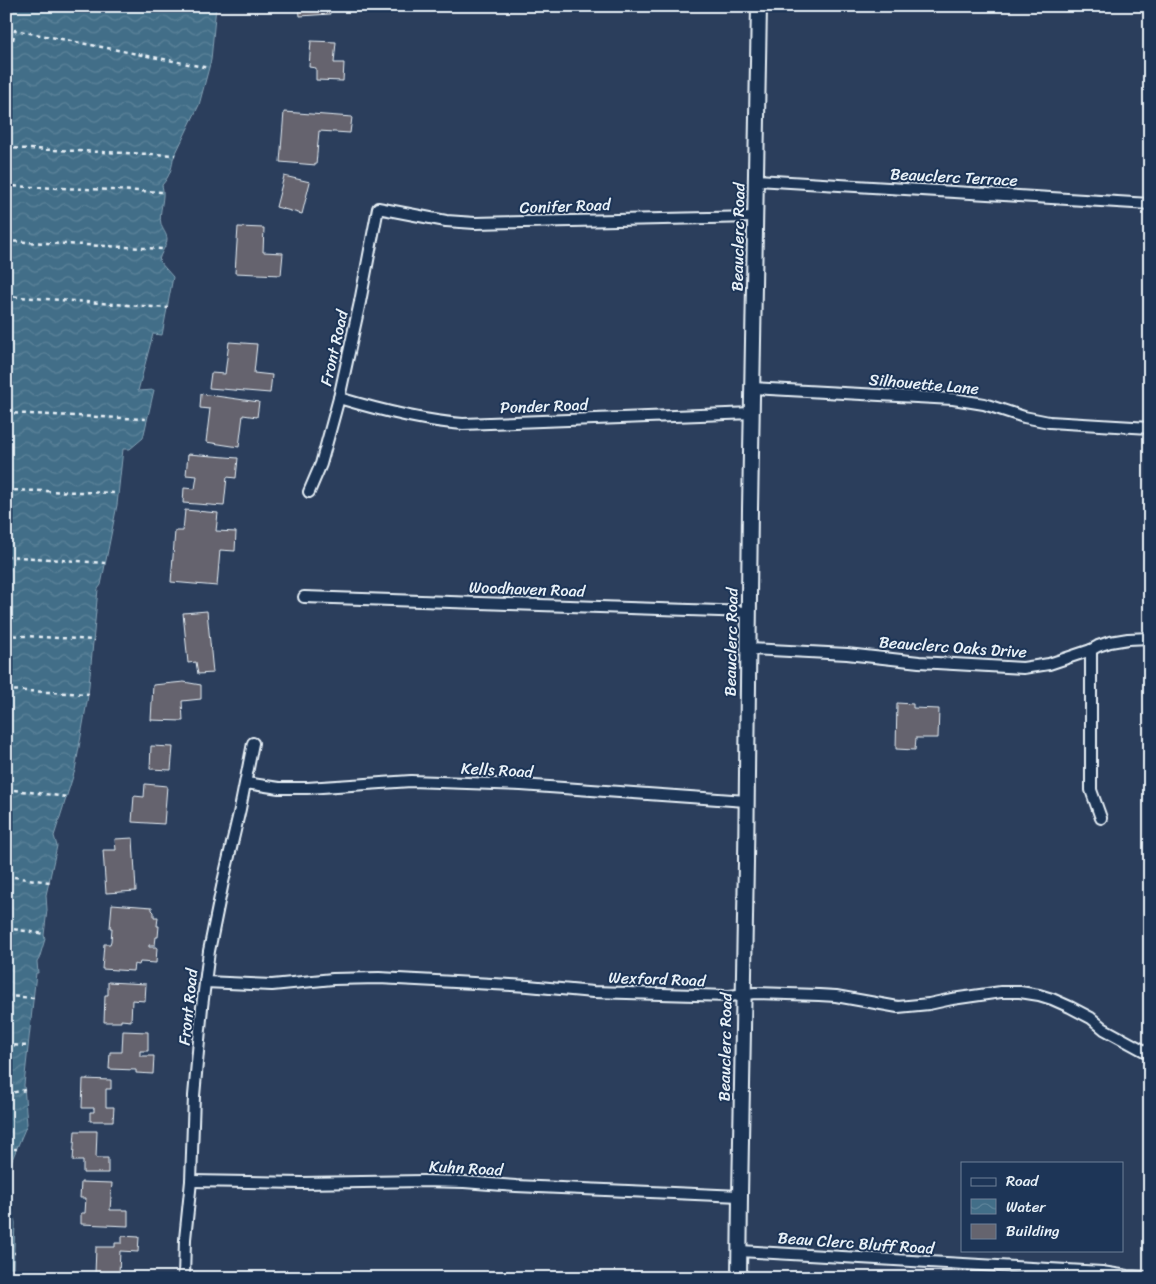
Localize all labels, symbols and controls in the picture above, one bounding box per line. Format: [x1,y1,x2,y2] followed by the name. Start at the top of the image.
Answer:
[890,159,1018,195] street label: Beauclerc Terrace
[723,181,753,292] street label: Beauclerc Road
[519,190,612,222] street label: Conifer Road
[311,306,357,389] street label: Front Road
[868,365,980,403] street label: Silhouette Lane
[500,390,590,422] street label: Ponder Road
[468,572,587,606] street label: Woodhaven Road
[716,586,746,697] street label: Beauclerc Road
[878,627,1028,667] street label: Beauclerc Oaks Drive
[460,754,535,786] street label: Kells Road
[608,963,708,995] street label: Wexford Road
[170,966,207,1047] street label: Front Road
[710,991,740,1102] street label: Beauclerc Road
[428,1152,505,1184] street label: Kuhn Road
[961,1162,1124,1252] legend
[1006,1168,1039,1194] text: Road
[1006,1194,1046,1220] text: Water
[1006,1218,1060,1244] text: Building
[777,1223,937,1263] street label: Beau Clerc Bluff Road

